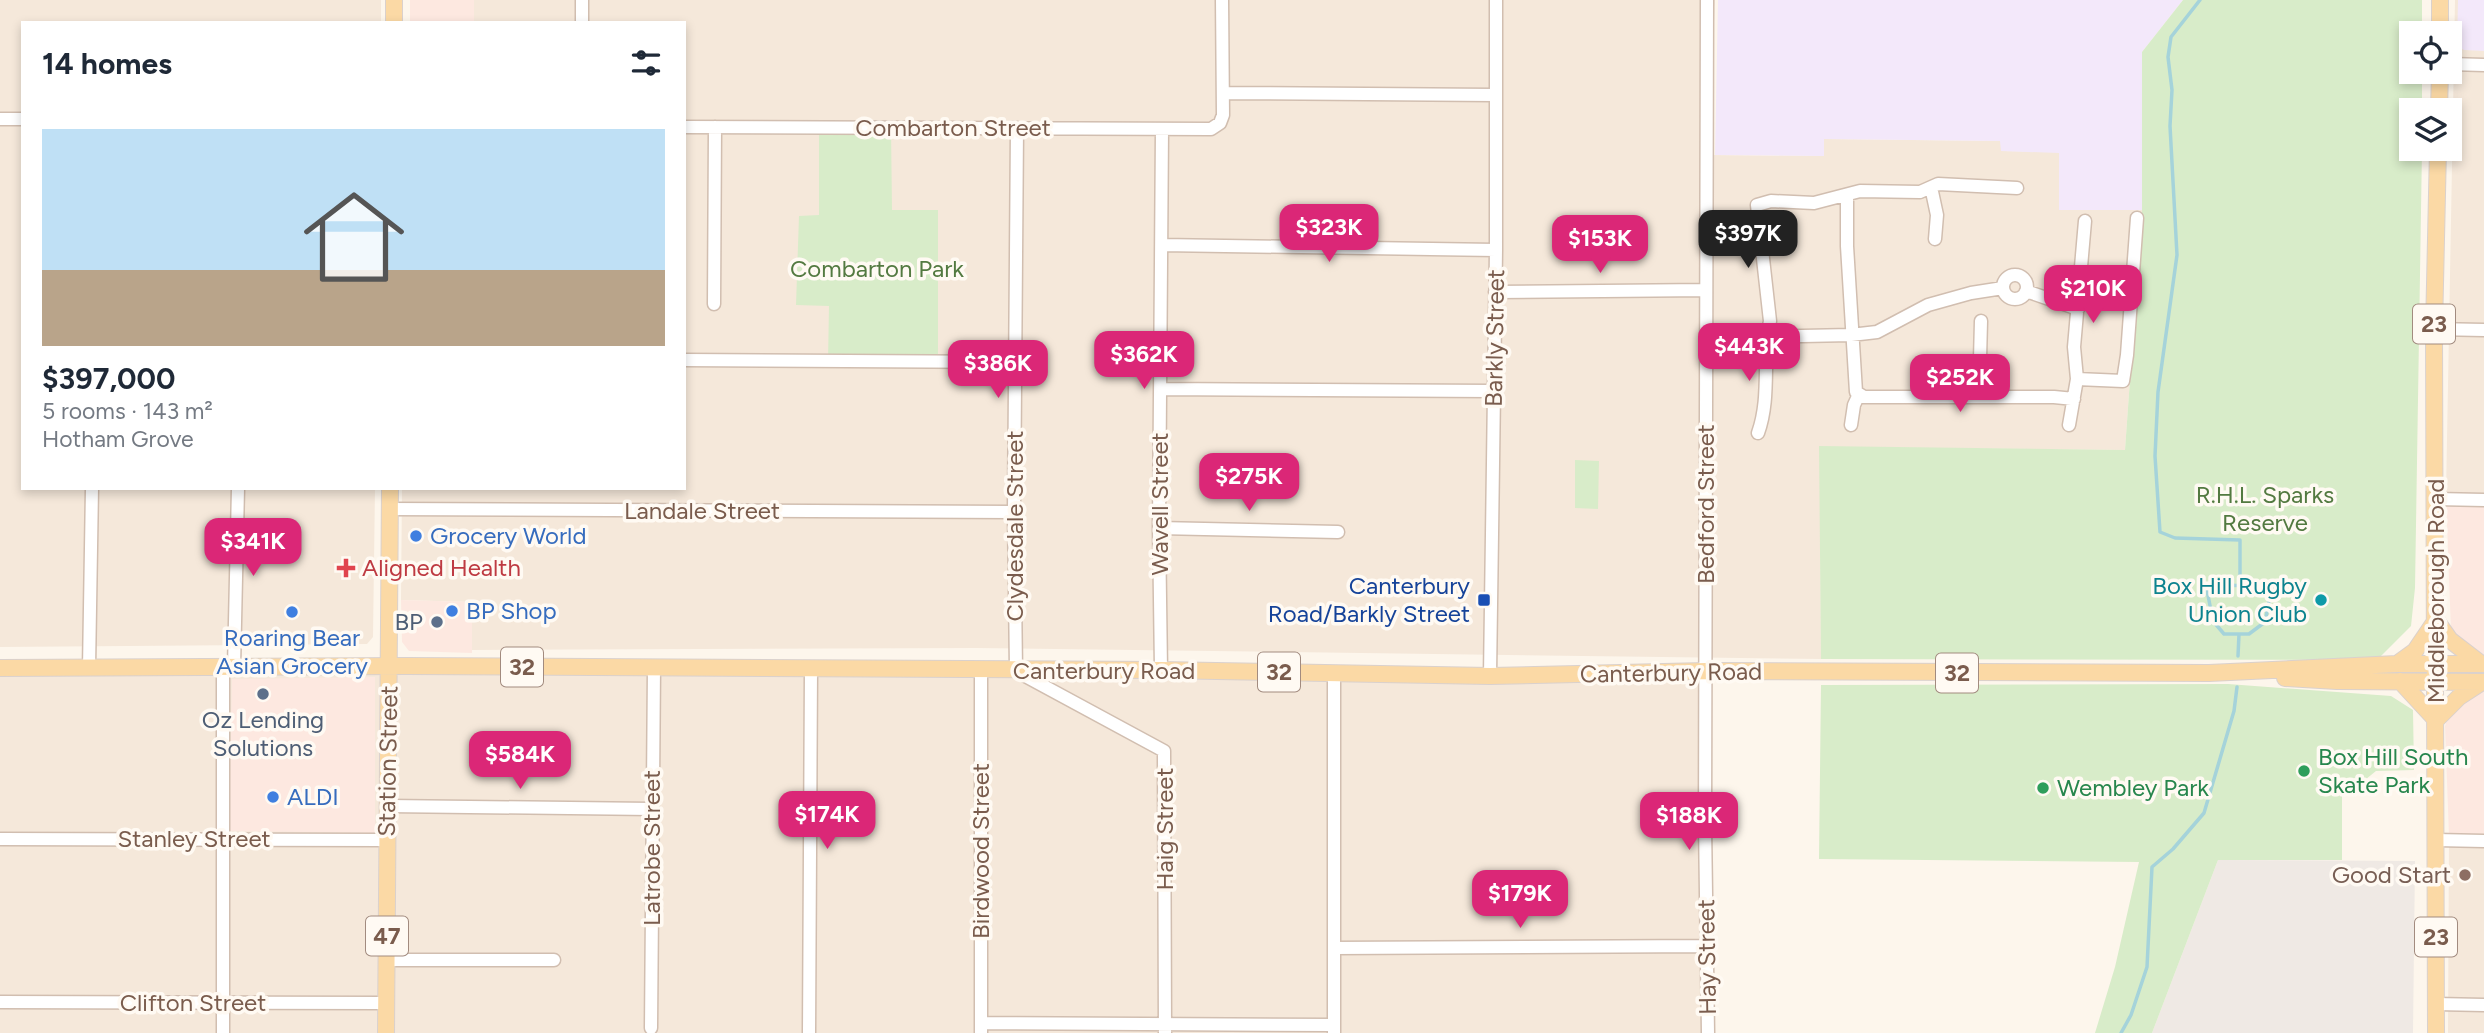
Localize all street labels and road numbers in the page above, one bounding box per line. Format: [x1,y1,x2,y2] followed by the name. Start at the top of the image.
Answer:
[855,113,1051,142] street label: Combarton Street
[1479,269,1510,407] street label: Barkly Street
[2413,304,2455,344] road number: 23
[1691,424,1720,584] street label: Bedford Street
[1000,430,1029,622] street label: Clydesdale Street
[1145,432,1174,576] street label: Wavell Street
[2421,479,2450,703] street label: Middleborough Road
[624,496,780,525] street label: Landale Street
[501,648,543,687] road number: 32
[1258,652,1300,692] road number: 32
[1936,653,1978,692] road number: 32
[1013,656,1195,685] street label: Canterbury Road
[1579,656,1763,689] street label: Canterbury Road
[372,685,403,837] street label: Station Street
[966,763,995,939] street label: Birdwood Street
[1150,767,1179,891] street label: Haig Street
[637,770,666,926] street label: Latrobe Street
[117,824,271,853] street label: Stanley Street
[1691,899,1722,1015] street label: Hay Street
[366,917,408,956] road number: 47
[2415,918,2457,956] road number: 23
[120,988,266,1017] street label: Clifton Street

